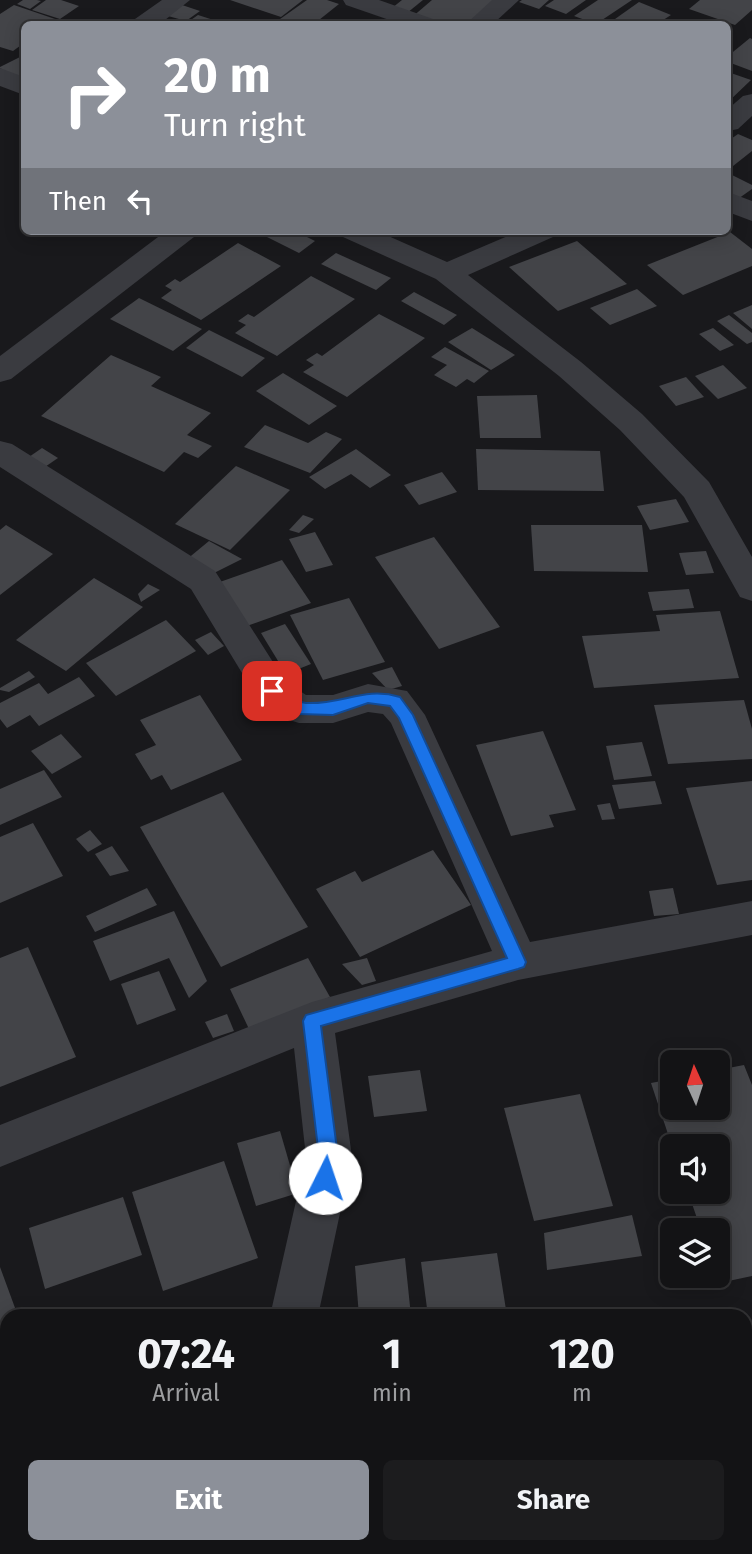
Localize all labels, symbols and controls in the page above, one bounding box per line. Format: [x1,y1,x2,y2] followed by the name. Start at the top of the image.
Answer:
[164,46,271,105] text: 20 m
[49,49,140,140] icon: right
[164,106,306,144] text: Turn right
[121,182,159,220] icon: left
[49,186,107,217] text: Then
[242,661,302,721] pin
[253,672,291,710] icon: arrive
[660,1050,730,1120] north arrow
[660,1050,730,1288] map controls
[660,1134,730,1204] button: sound
[288,1141,362,1215] position arrow
[660,1218,730,1288] button: layers
[137,1329,235,1379] text: 07:24
[382,1329,402,1379] text: 1
[549,1329,615,1379] text: 120
[152,1379,220,1407] text: Arrival
[372,1379,412,1407] text: min
[572,1379,592,1407] text: m
[28,1460,369,1540] button: Exit
[383,1460,724,1540] button: Share

